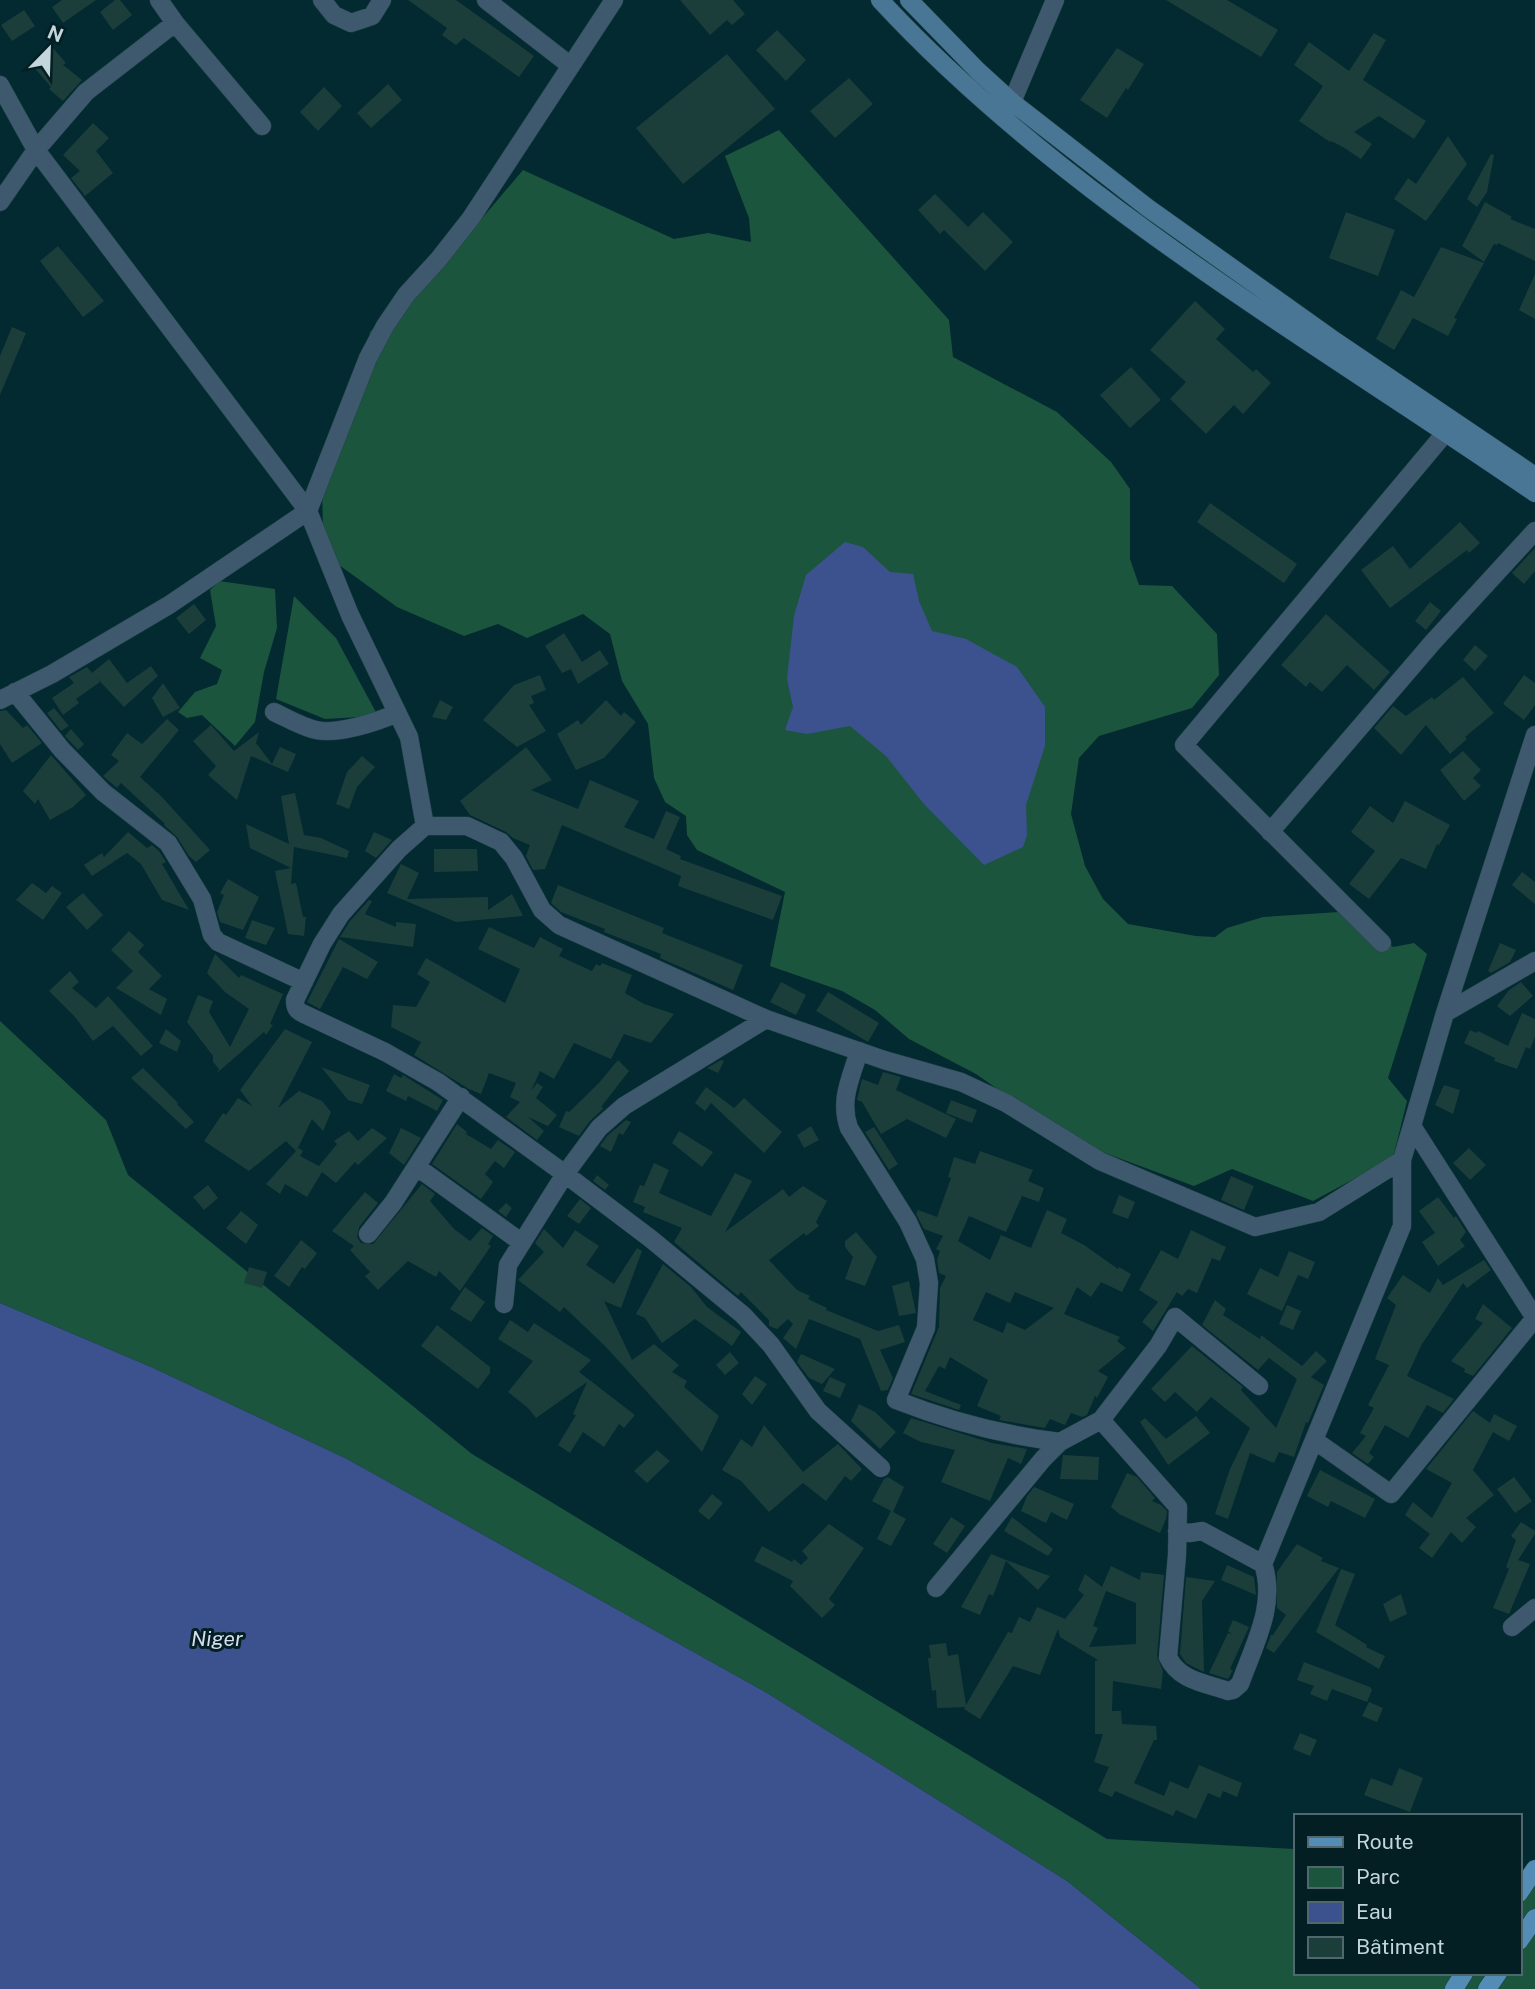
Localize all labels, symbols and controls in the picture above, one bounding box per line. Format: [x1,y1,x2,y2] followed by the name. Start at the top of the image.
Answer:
[14,14,84,84] north arrow
[45,20,67,46] text: N
[191,1626,244,1651] water label: Niger
[1294,1814,1521,1975] legend
[1356,1829,1414,1854] text: Route
[1356,1864,1400,1889] text: Parc
[1356,1899,1393,1924] text: Eau
[1356,1934,1445,1959] text: Bâtiment

